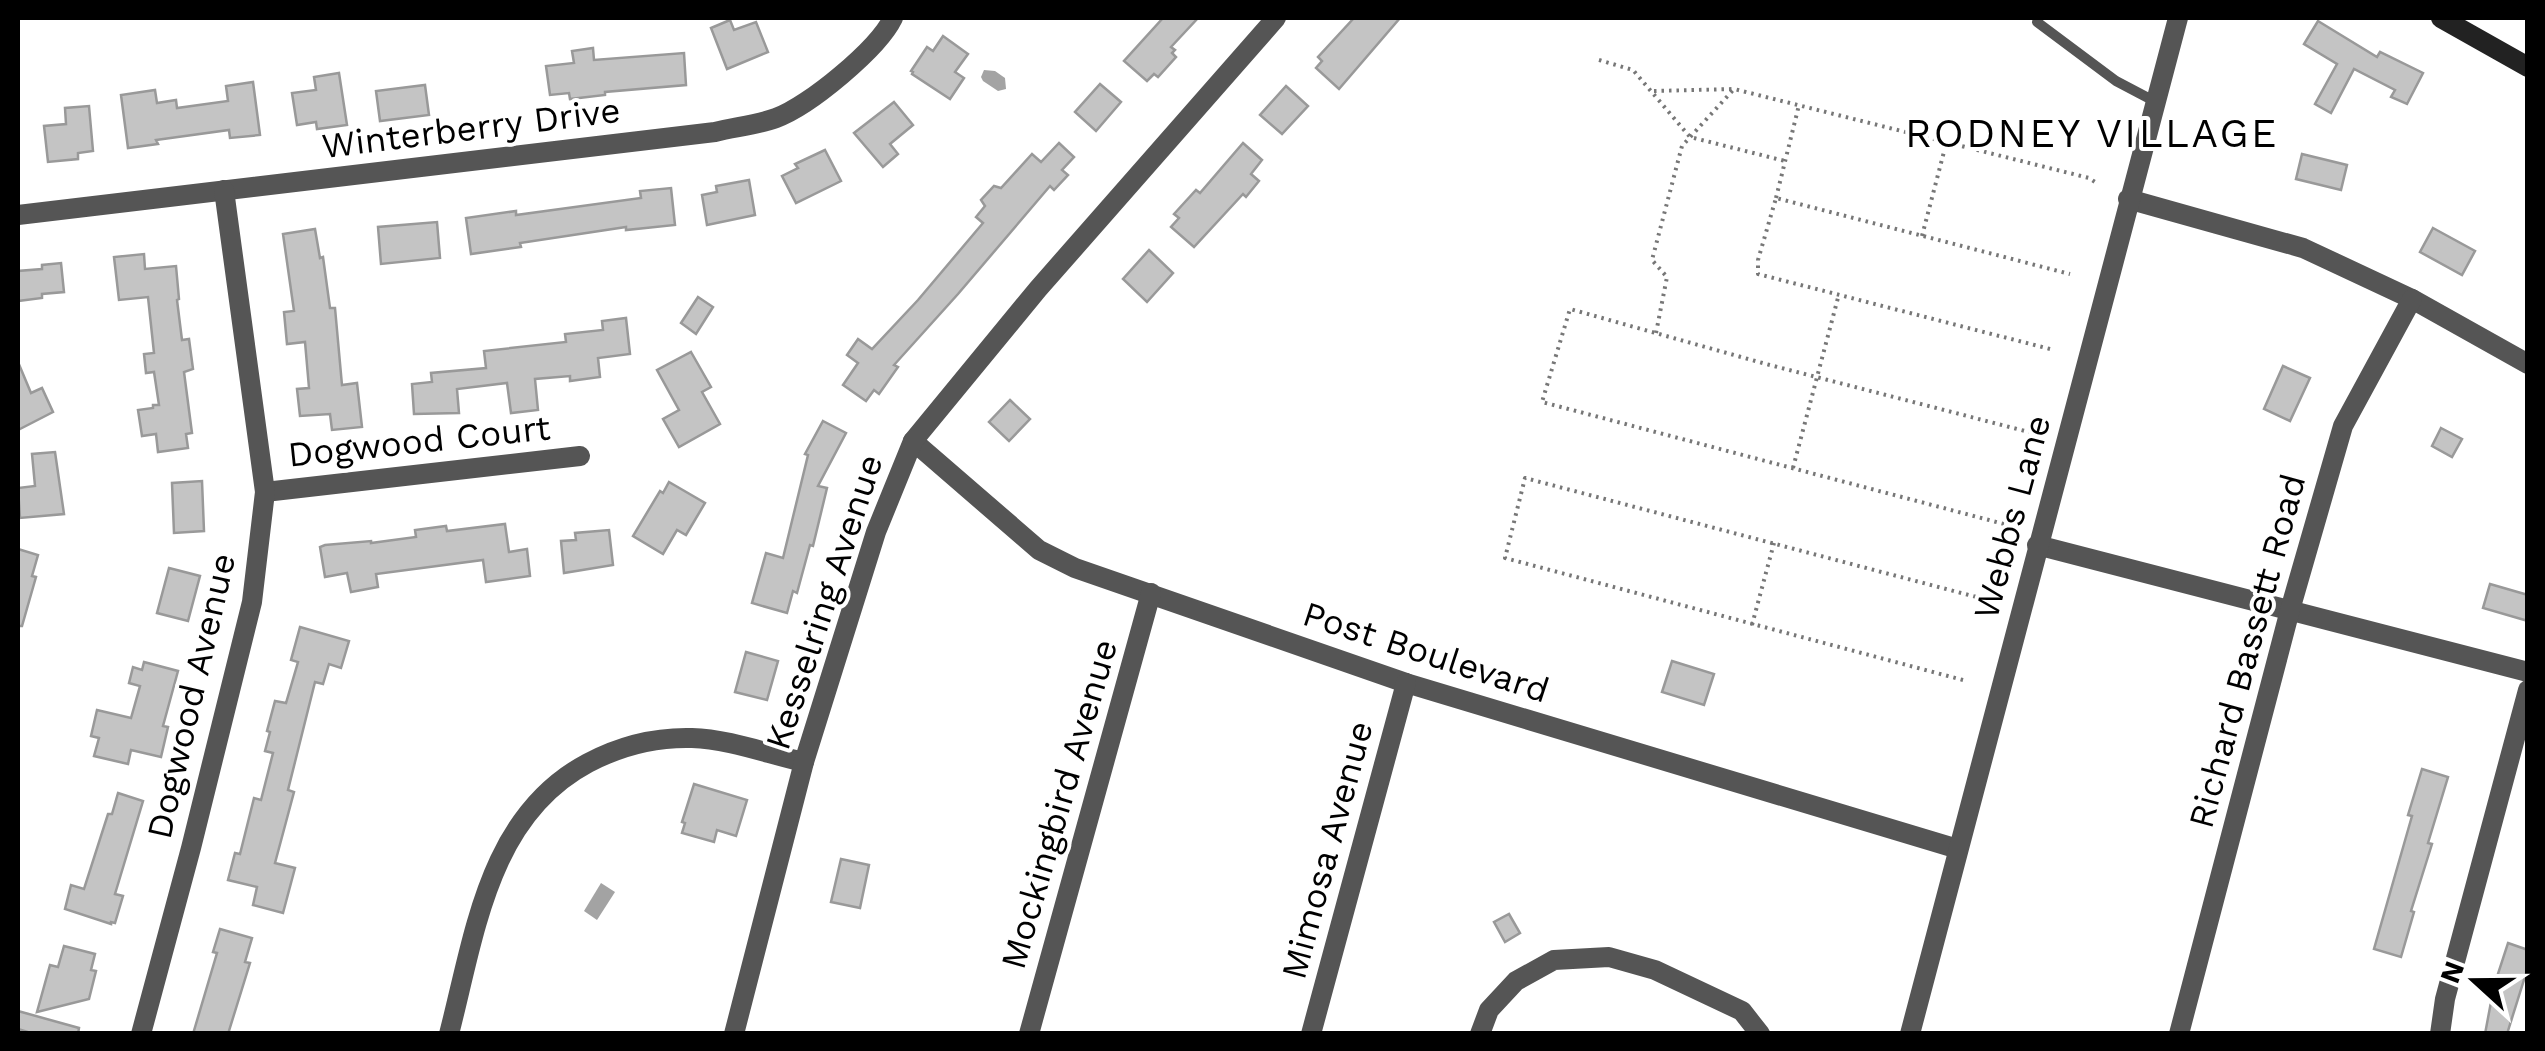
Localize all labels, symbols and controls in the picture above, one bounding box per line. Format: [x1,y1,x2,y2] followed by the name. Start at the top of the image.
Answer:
[319,89,623,167] street label: Winterberry Drive
[1905,110,2279,157] district label: RODNEY VILLAGE
[286,406,553,476] street label: Dogwood Court
[1965,410,2059,624] street label: Webbs Lane
[756,449,892,755] street label: Kesselring Avenue
[2180,469,2314,833] street label: Richard Bassett Road
[138,549,244,843] street label: Dogwood Avenue
[1298,592,1554,712] street label: Post Boulevard
[992,634,1126,974] street label: Mockingbird Avenue
[1272,716,1382,984] street label: Mimosa Avenue
[2425,931,2525,1031] north arrow
[2433,957,2471,988] text: N

